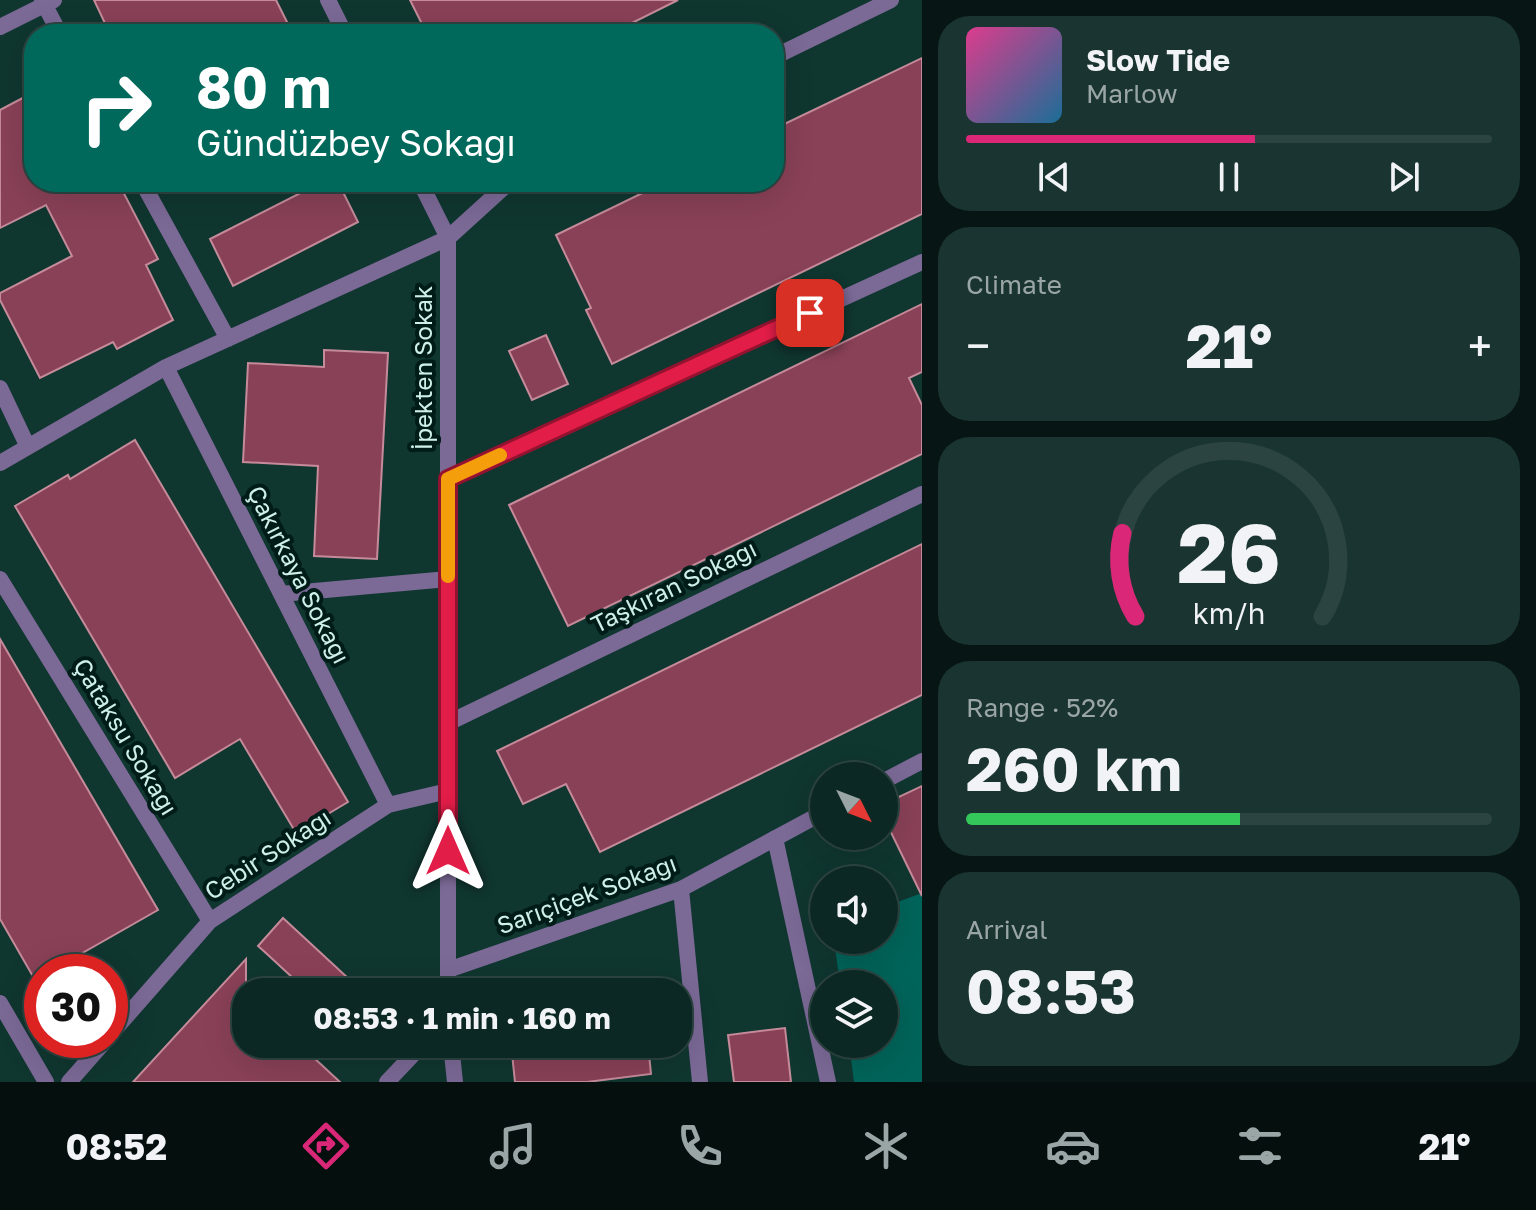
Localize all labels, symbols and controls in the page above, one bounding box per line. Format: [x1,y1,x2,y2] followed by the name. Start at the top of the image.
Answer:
[1086,42,1230,78] text: Slow Tide
[196,53,331,120] text: 80 m
[64,56,168,160] icon: right
[1086,78,1178,109] text: Marlow
[196,121,516,164] text: Gündüzbey Sokağı
[1032,155,1076,199] icon: previous
[1207,155,1251,199] icon: pause
[1382,155,1426,199] icon: next
[966,269,1062,300] text: Climate
[776,279,844,347] pin
[408,286,437,450] street label: İpekten Sokak
[788,291,832,335] icon: arrive
[1186,309,1272,381] text: 21°
[966,319,990,372] text: −
[1468,319,1492,372] text: +
[242,481,357,668] street label: Çakırkaya Sokağı
[1177,501,1281,601] text: 26
[586,533,761,638] street label: Taşkıran Sokağı
[1193,596,1265,630] text: km/h
[68,653,184,820] street label: Çataksu Sokağı
[966,692,1118,723] text: Range · 52%
[966,732,1182,804] text: 260 km
[810,762,898,850] north arrow
[810,762,898,1058] map controls
[199,802,336,905] street label: Cebir Sokağı
[406,809,490,893] position arrow
[493,848,680,939] street label: Sarıçiçek Sokağı
[810,866,898,954] button: sound
[966,914,1047,945] text: Arrival
[24,954,128,1058] speed limit sign: 30
[966,954,1136,1026] text: 08:53
[810,970,898,1058] button: layers
[313,1000,611,1036] text: 08:53 · 1 min · 160 m
[298,1118,354,1174] icon: directions
[485,1118,541,1174] icon: music
[672,1118,728,1174] icon: phone
[858,1118,914,1174] icon: climate
[1045,1118,1101,1174] icon: car
[1232,1118,1288,1174] icon: filters
[65,1125,167,1168] text: 08:52
[1419,1125,1471,1168] text: 21°

